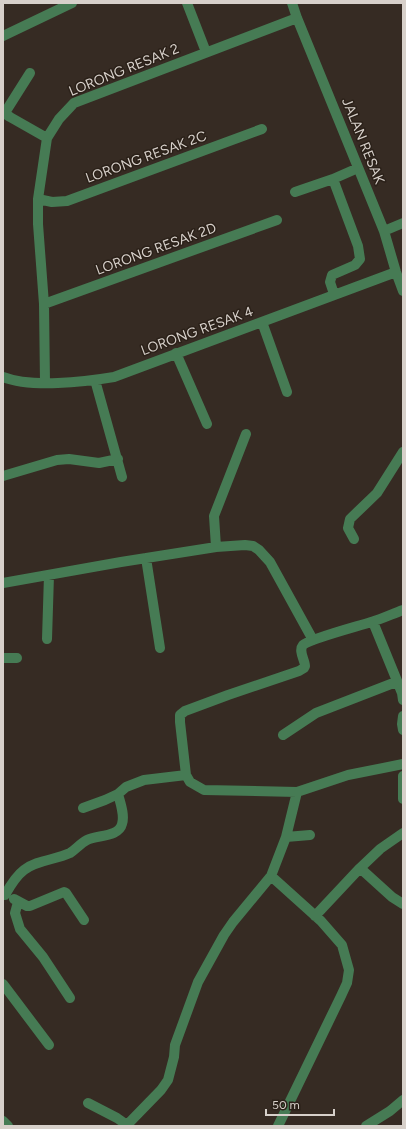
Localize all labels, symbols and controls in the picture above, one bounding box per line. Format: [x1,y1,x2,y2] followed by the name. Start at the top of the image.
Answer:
[66,40,182,100] street label: LORONG RESAK 2
[338,95,388,187] street label: JALAN RESAK
[83,127,209,187] street label: LORONG RESAK 2C
[93,219,219,279] street label: LORONG RESAK 2D
[139,303,256,359] street label: LORONG RESAK 4
[266,1091,334,1117] scale bar
[272,1098,300,1112] text: 50 m

